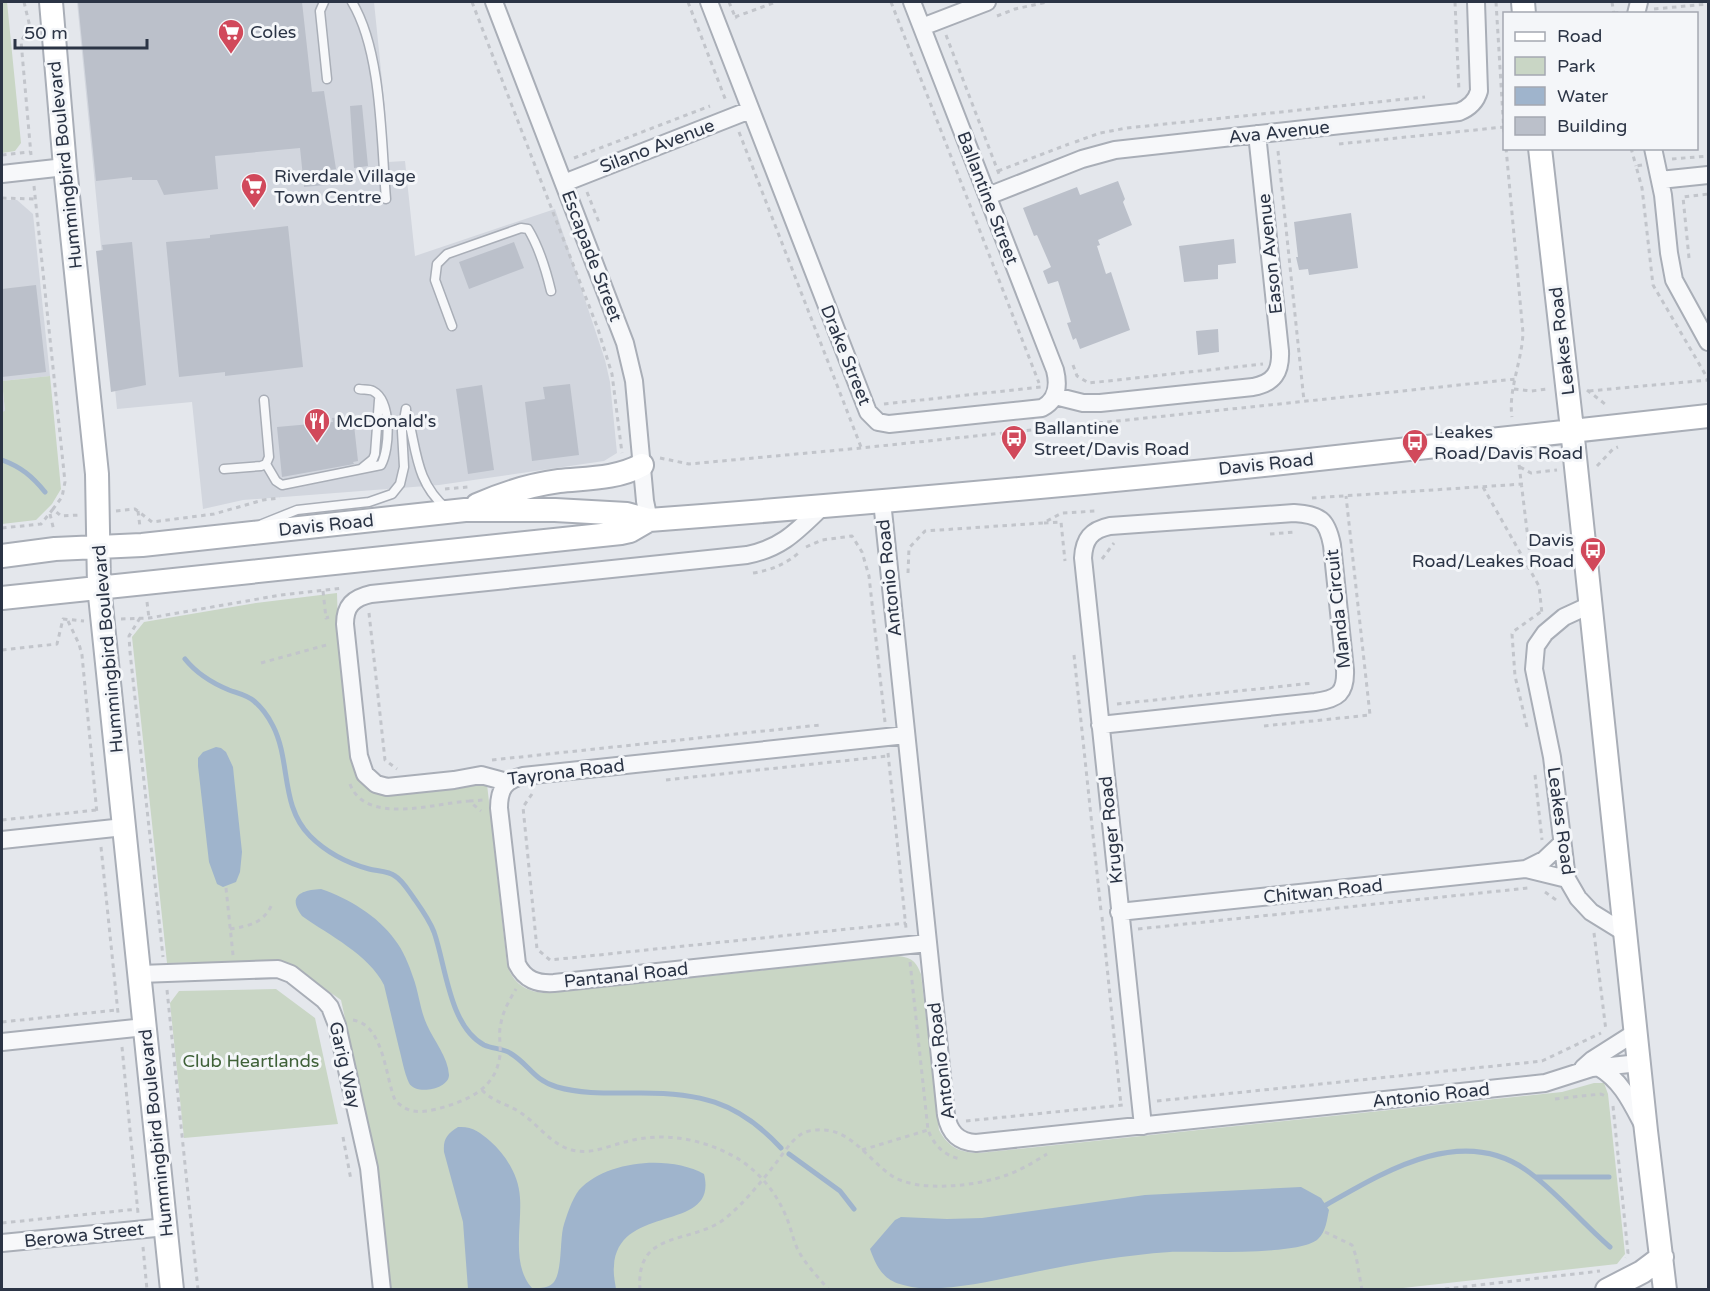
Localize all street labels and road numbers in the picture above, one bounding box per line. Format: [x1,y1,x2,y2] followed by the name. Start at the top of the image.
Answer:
[43,60,87,270] street label: Hummingbird Boulevard
[597,114,717,178] street label: Silano Avenue
[1227,116,1331,148] street label: Ava Avenue
[952,128,1024,268] street label: Ballantine Street
[557,187,627,325] street label: Escapade Street
[1253,193,1287,315] street label: Eason Avenue
[1544,286,1580,396] street label: Leakes Road
[816,302,876,409] street label: Drake Street
[1217,448,1315,480] street label: Davis Road
[277,509,375,541] street label: Davis Road
[872,518,906,638] street label: Antonio Road
[88,544,128,754] street label: Hummingbird Boulevard
[1321,548,1355,670] street label: Manda Circuit
[506,754,626,790] street label: Tayrona Road
[1543,765,1579,877] street label: Leakes Road
[1094,775,1128,885] street label: Kruger Road
[1262,874,1384,908] street label: Chitwan Road
[563,958,689,992] street label: Pantanal Road
[923,1001,959,1121] street label: Antonio Road
[324,1020,366,1111] street label: Garig Way
[134,1028,178,1238] street label: Hummingbird Boulevard
[1371,1078,1491,1112] street label: Antonio Road
[23,1218,145,1252] street label: Berowa Street

